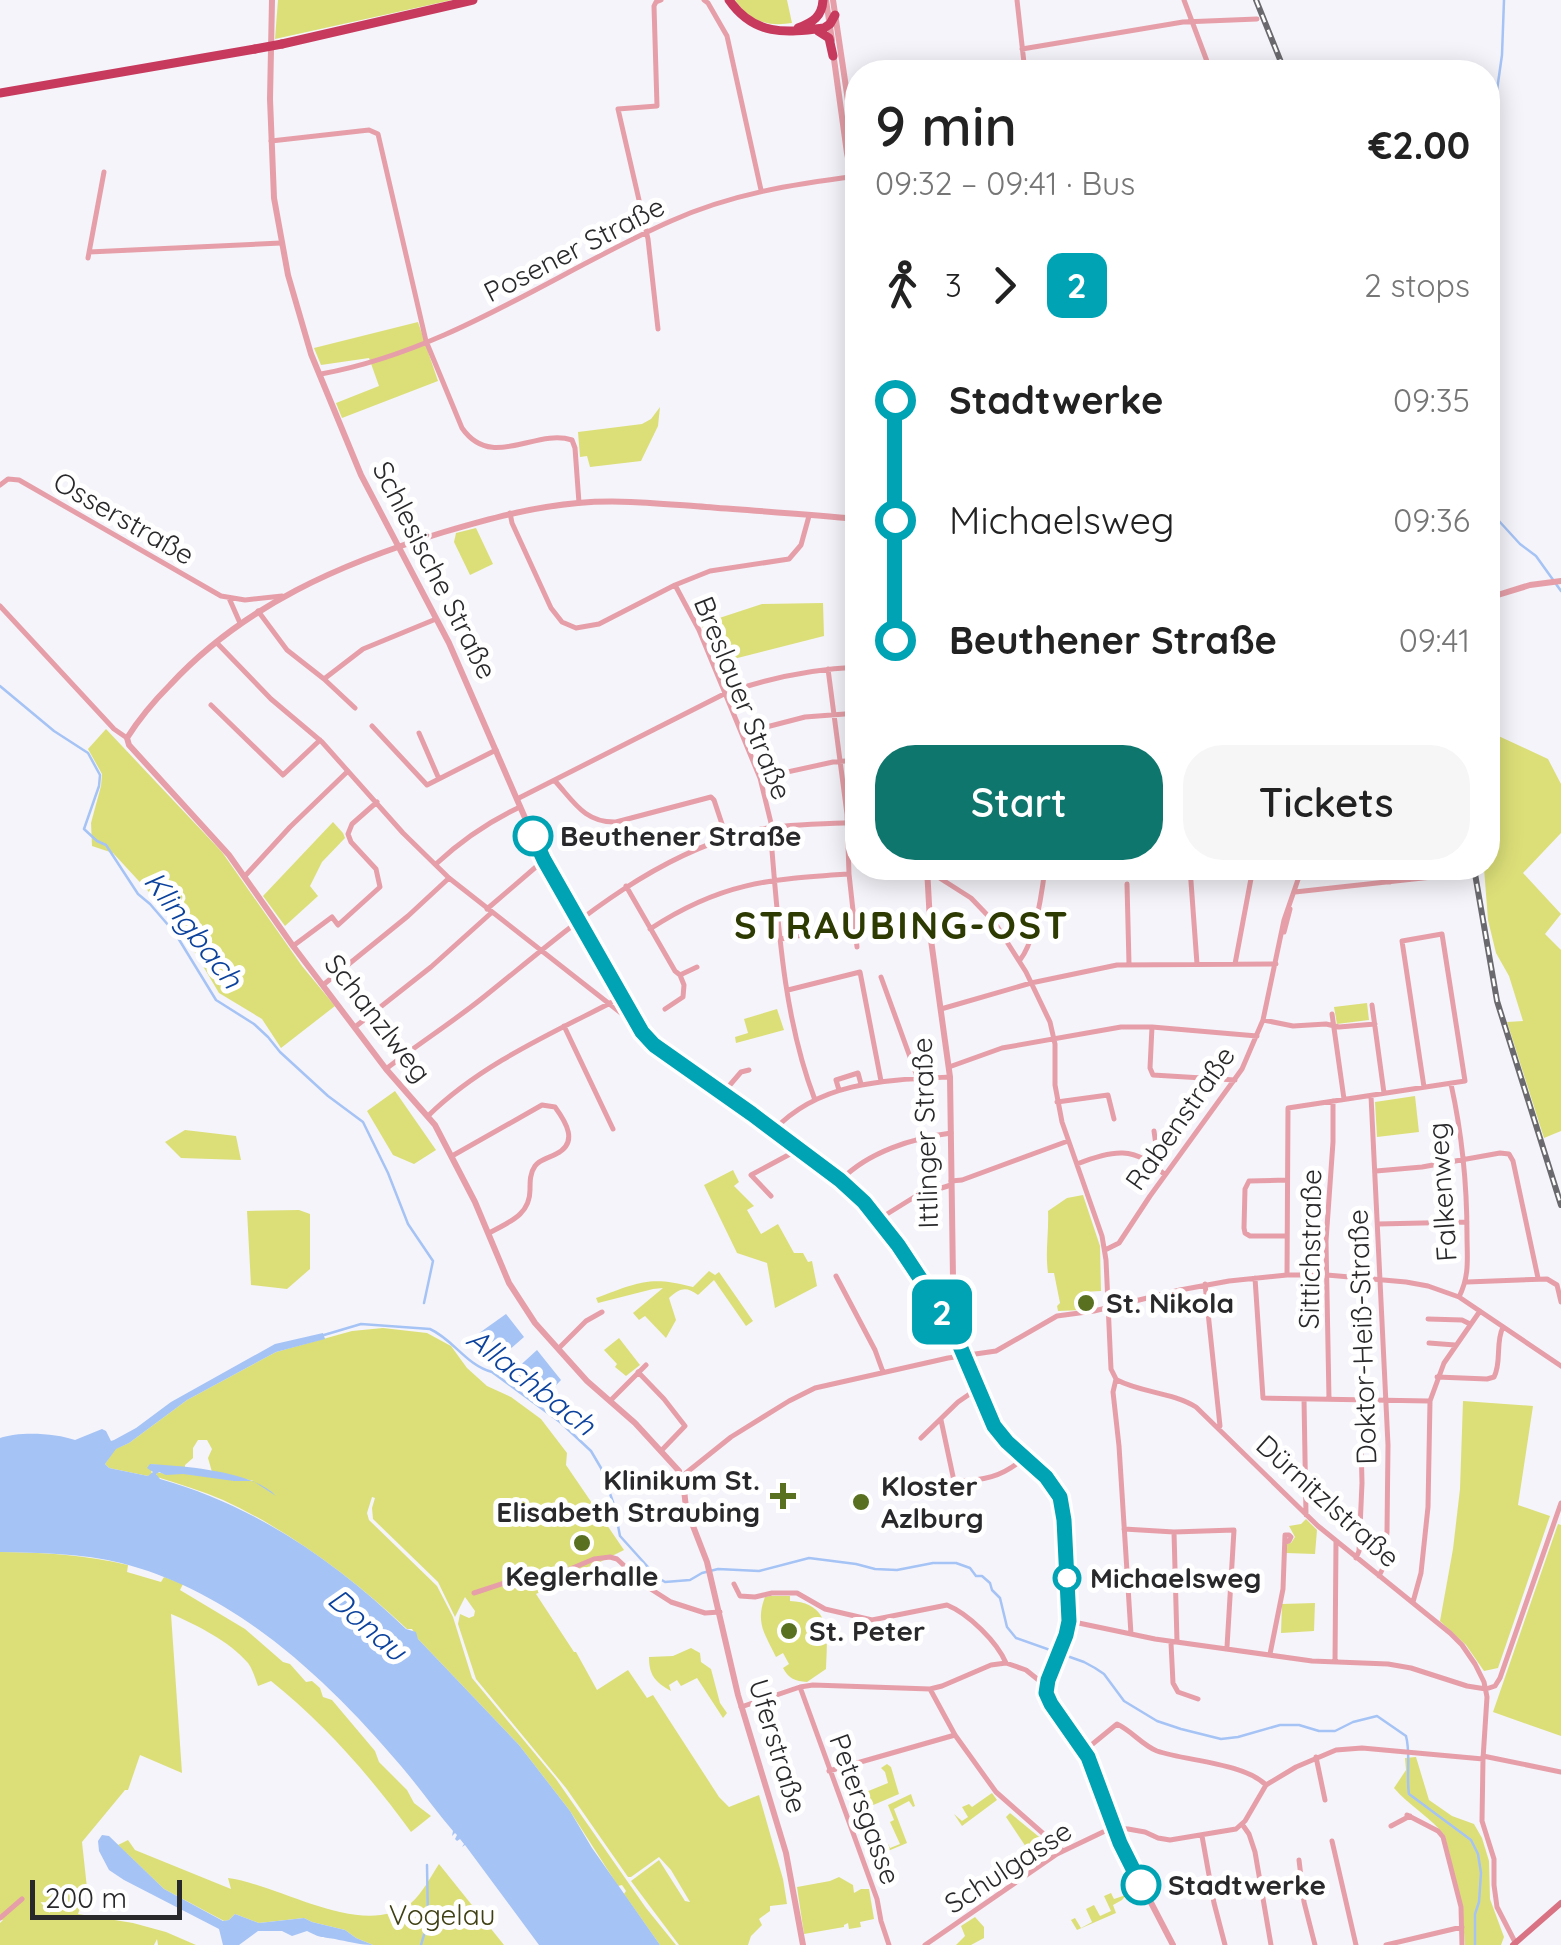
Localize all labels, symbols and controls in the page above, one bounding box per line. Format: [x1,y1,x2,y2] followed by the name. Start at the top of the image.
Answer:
[875,91,1017,160] text: 9 min
[1368,121,1470,169] text: €2.00
[875,163,1135,203] text: 09:32 – 09:41 · Bus
[478,188,670,309] street label: Posener Straße
[875,258,930,313] icon: walk
[977,258,1032,313] icon: forward
[1067,263,1087,307] text: 2
[945,265,962,305] text: 3
[1364,265,1470,305] text: 2 stops
[949,376,1163,424] text: Stadtwerke
[1393,380,1470,420] text: 09:35
[365,455,505,684] street label: Schlesische Straße
[47,463,201,572] street label: Osserstraße
[949,496,1174,544] text: Michaelsweg
[1393,500,1470,540] text: 09:36
[687,591,800,805] street label: Breslauer Straße
[949,616,1277,664] text: Beuthener Straße
[1399,620,1470,660] text: 09:41
[875,745,1163,860] button: Start
[1183,745,1470,860] button: Tickets
[514,817,552,855] marker: Beuthener Straße
[560,818,802,853] place label: Beuthener Straße
[136,863,252,996] water label: Klingbach
[734,901,1070,949] district label: STRAUBING-OST
[318,947,439,1089] street label: Schanzlweg
[904,1037,945,1229] street label: Ittlinger Straße
[1117,1039,1242,1196] street label: Rabenstraße
[1419,1121,1464,1263] street label: Falkenweg
[1291,1169,1328,1329] street label: Sittichstraße
[1340,1209,1383,1465] street label: Doktor-Heiß-Straße
[910,1280,974,1344] line badge: 2
[1106,1285,1234,1320] place label: St. Nikola
[932,1290,952,1334] text: 2
[1075,1292,1097,1314] marker: St. Nikola
[460,1319,604,1444] water label: Allachbach
[1249,1427,1407,1574] street label: Dürnitzlstraße
[496,1462,760,1529] place label: Klinikum St. Elisabeth Straubing
[881,1468,984,1535] place label: Kloster Azlburg
[770,1483,796,1509] marker: Klinikum St. Elisabeth Straubing
[850,1491,872,1513] marker: Kloster Azlburg
[571,1532,593,1554] marker: Keglerhalle
[505,1558,659,1593] place label: Keglerhalle
[1090,1560,1261,1595] place label: Michaelsweg
[1054,1565,1080,1591] marker: Michaelsweg
[320,1580,416,1670] water label: Donau
[809,1613,925,1648] place label: St. Peter
[778,1620,800,1642] marker: St. Peter
[742,1675,815,1817] street label: Uferstraße
[822,1729,909,1889] street label: Petersgasse
[938,1813,1078,1921] street label: Schulgasse
[1122,1866,1160,1904] marker: Stadtwerke
[1168,1867,1326,1902] place label: Stadtwerke
[30,1875,182,1920] scale bar
[45,1880,127,1915] text: 200 m
[389,1897,495,1932] park label: Vogelau

